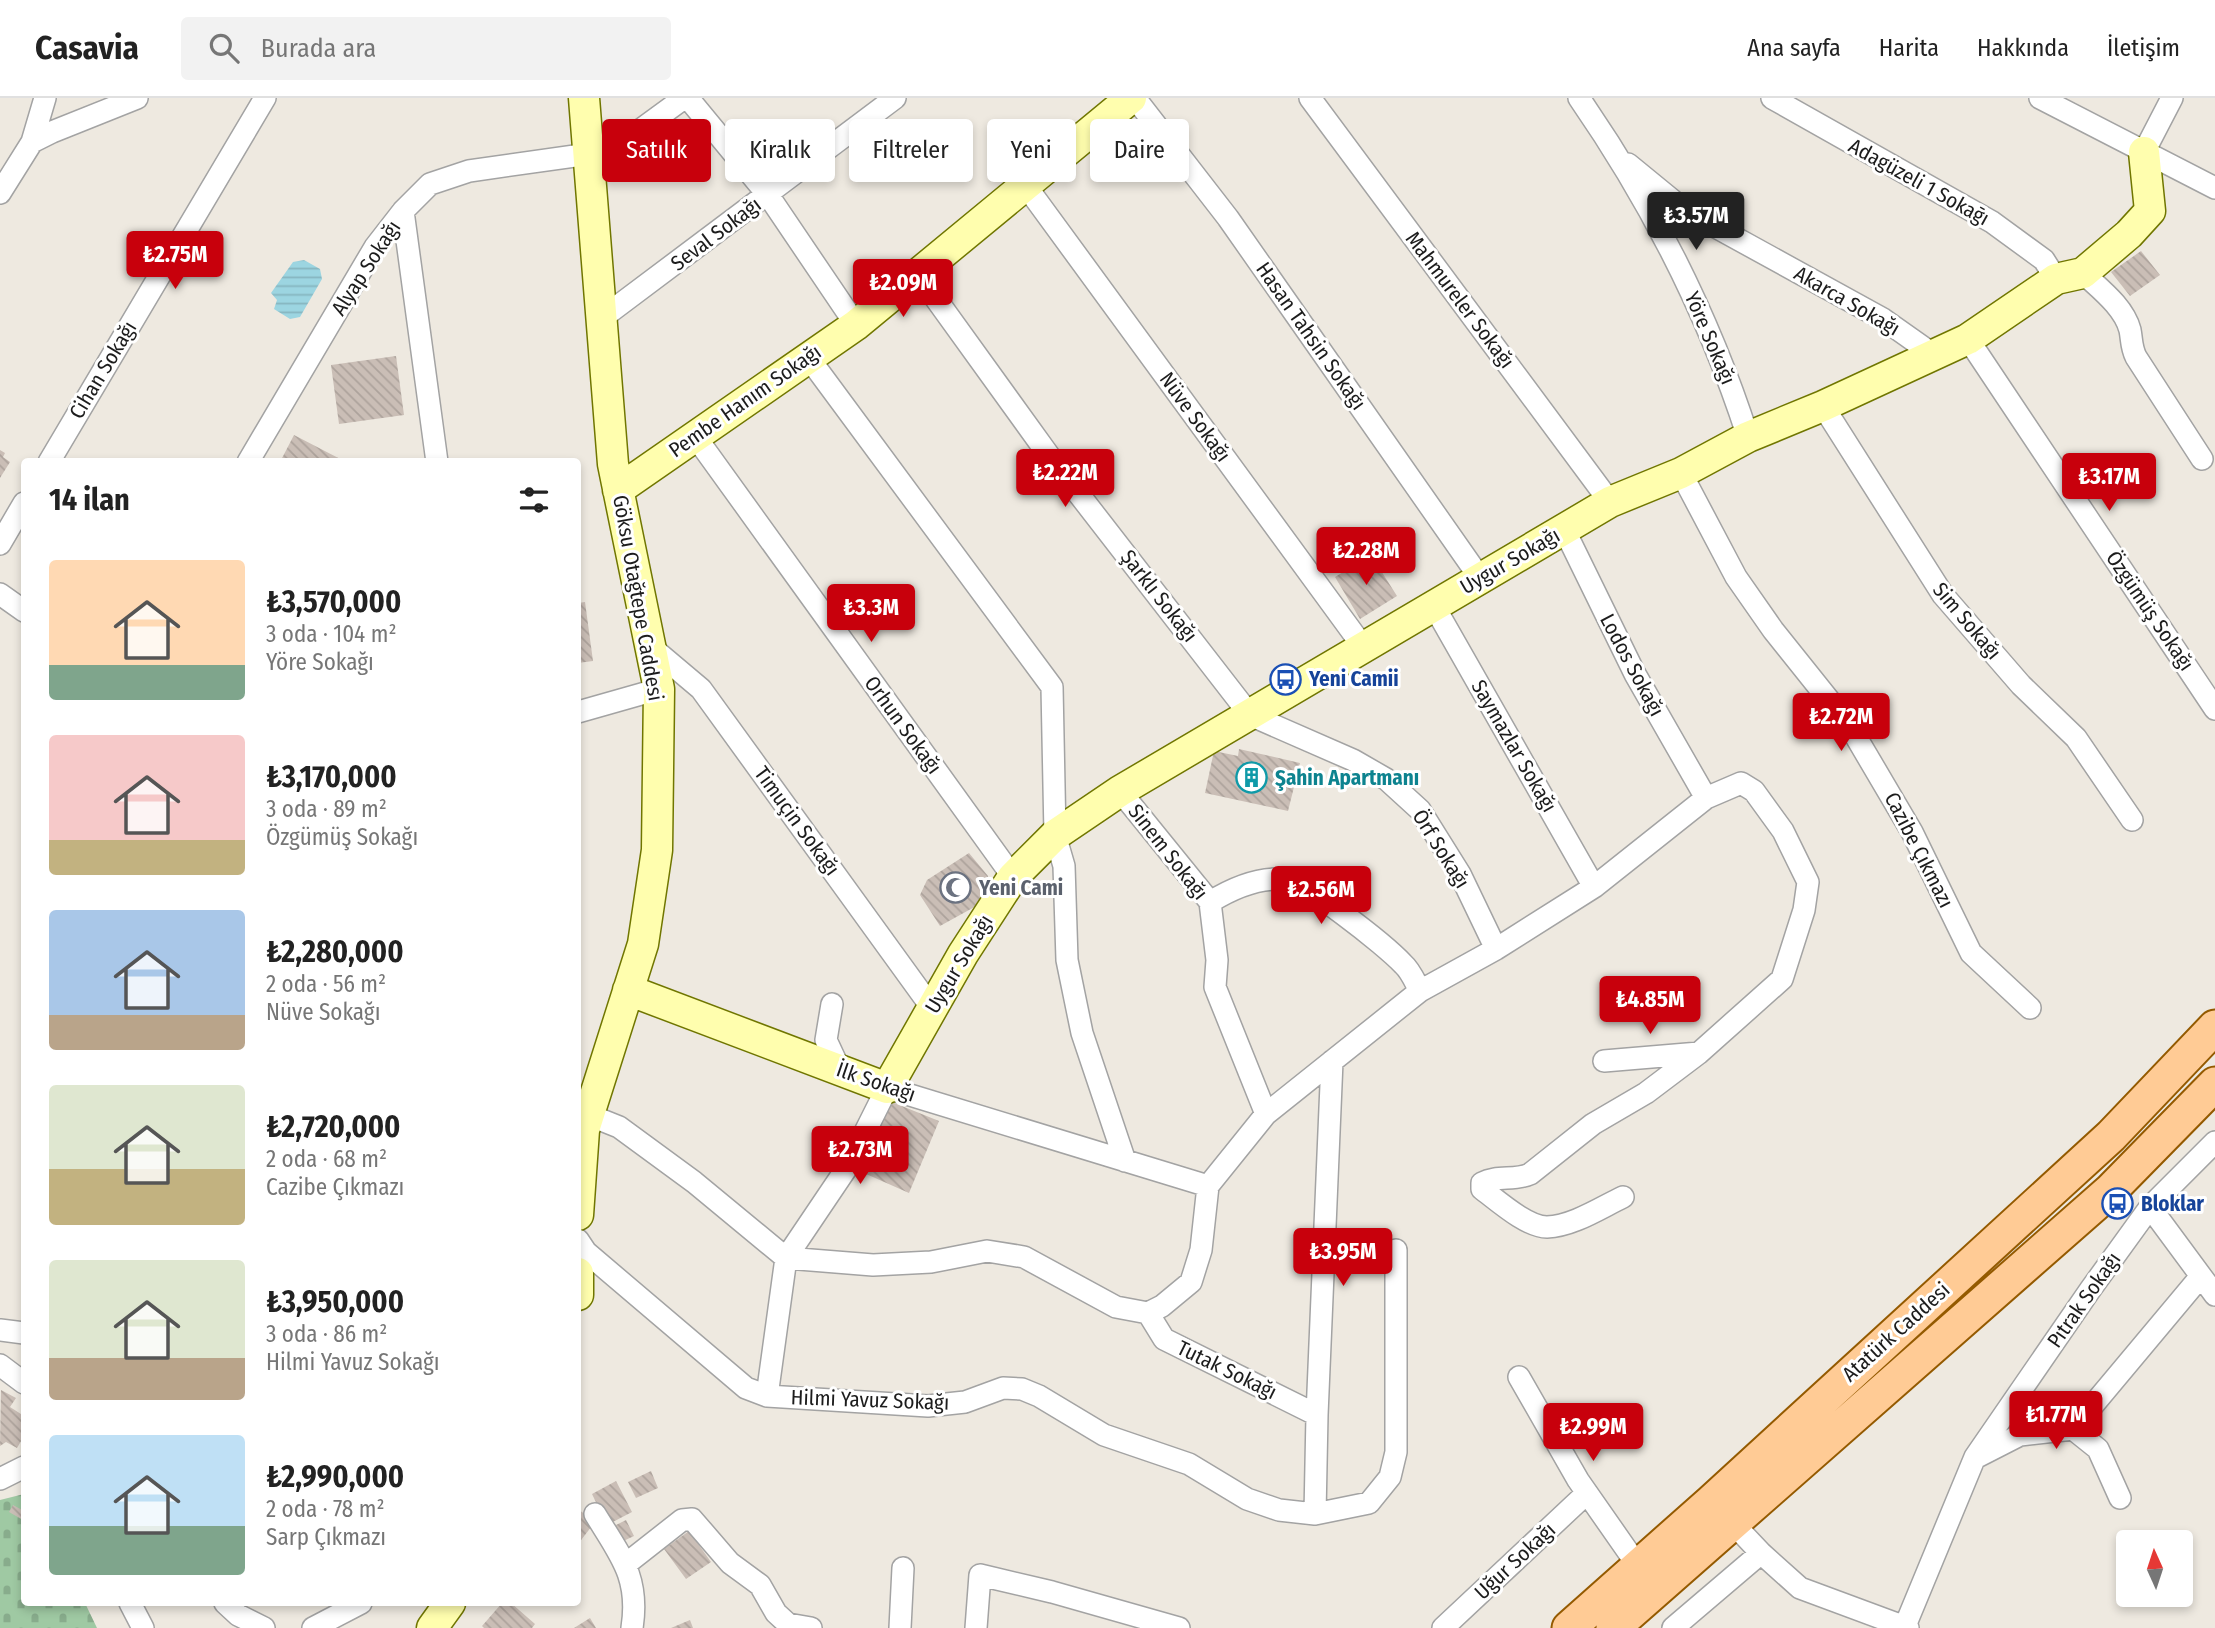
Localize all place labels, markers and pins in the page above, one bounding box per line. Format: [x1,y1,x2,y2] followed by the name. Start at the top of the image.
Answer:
[1639,192,1753,252] pin: ₺3.57M
[118,232,232,291] pin: ₺2.75M
[846,260,960,319] pin: ₺2.09M
[1008,450,1122,509] pin: ₺2.22M
[2052,454,2166,513] pin: ₺3.17M
[1309,528,1423,587] pin: ₺2.28M
[822,584,920,644] pin: ₺3.3M
[1269,662,1303,696] bus stop icon: Yeni Camii
[1308,666,1399,692] place label: Yeni Camii
[1784,694,1898,753] pin: ₺2.72M
[1235,761,1269,795] building icon: Şahin Apartmanı
[1275,765,1419,791] place label: Şahin Apartmanı
[1264,866,1378,926] pin: ₺2.56M
[939,871,973,905] mosque icon: Yeni Cami
[978,875,1063,901] place label: Yeni Cami
[1593,976,1707,1036] pin: ₺4.85M
[803,1126,917,1186] pin: ₺2.73M
[2101,1187,2135,1221] bus stop icon: Bloklar
[2141,1191,2204,1217] place label: Bloklar
[1286,1228,1400,1288] pin: ₺3.95M
[1999,1392,2113,1451] pin: ₺1.77M
[1536,1404,1650,1463] pin: ₺2.99M

